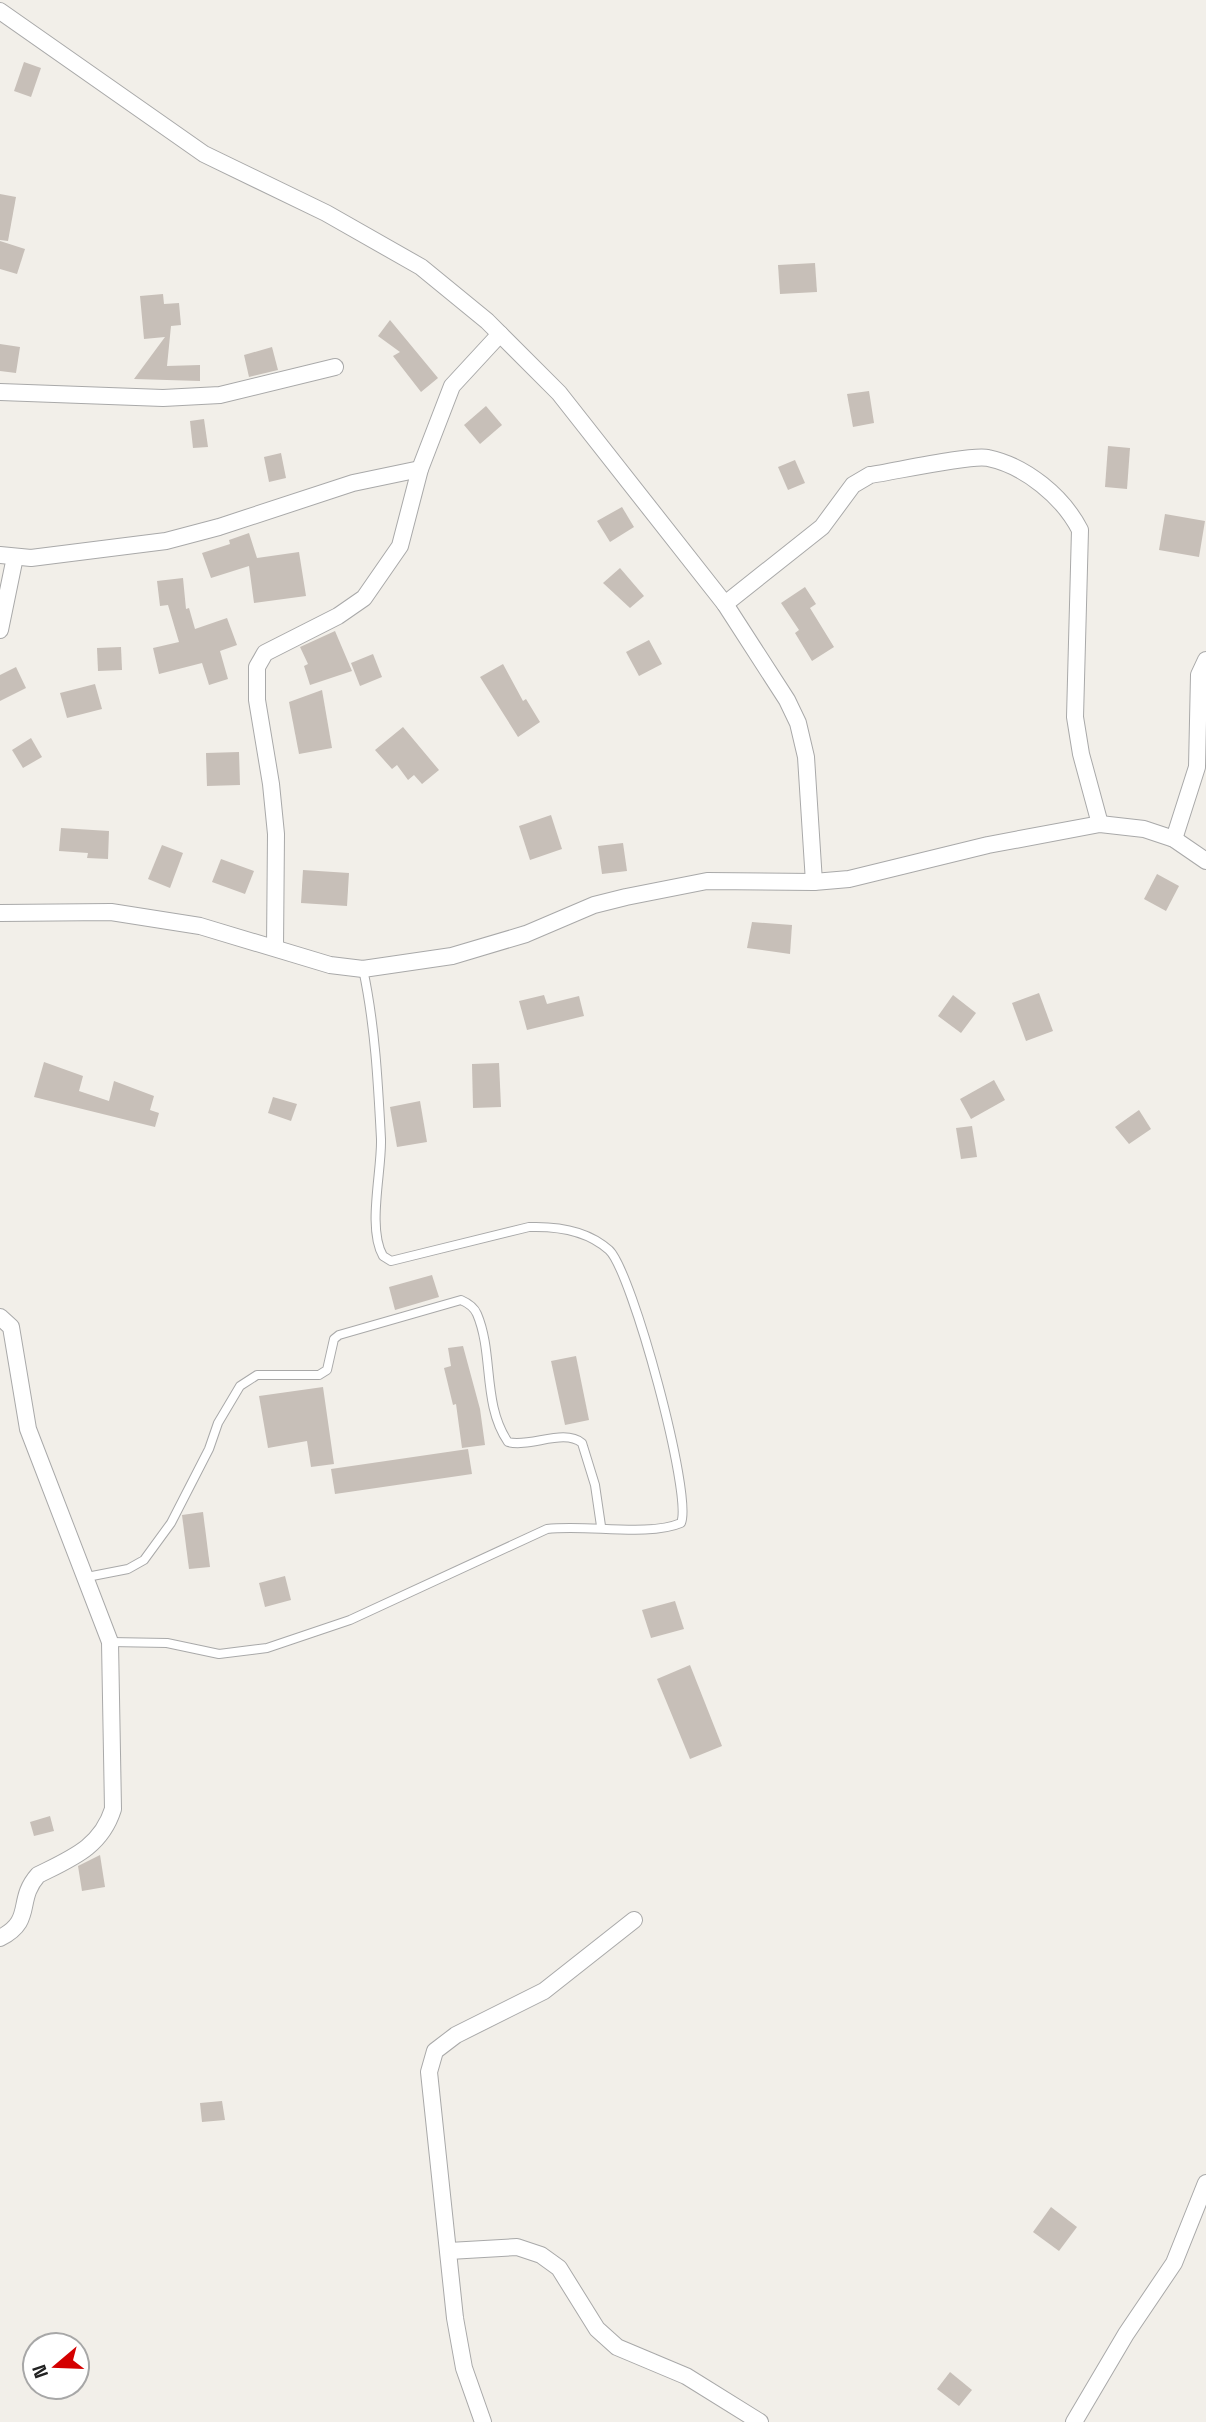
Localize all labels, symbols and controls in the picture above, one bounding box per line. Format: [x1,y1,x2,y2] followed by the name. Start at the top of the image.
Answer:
[21,2331,91,2401] north arrow
[27,2361,54,2381] text: N

